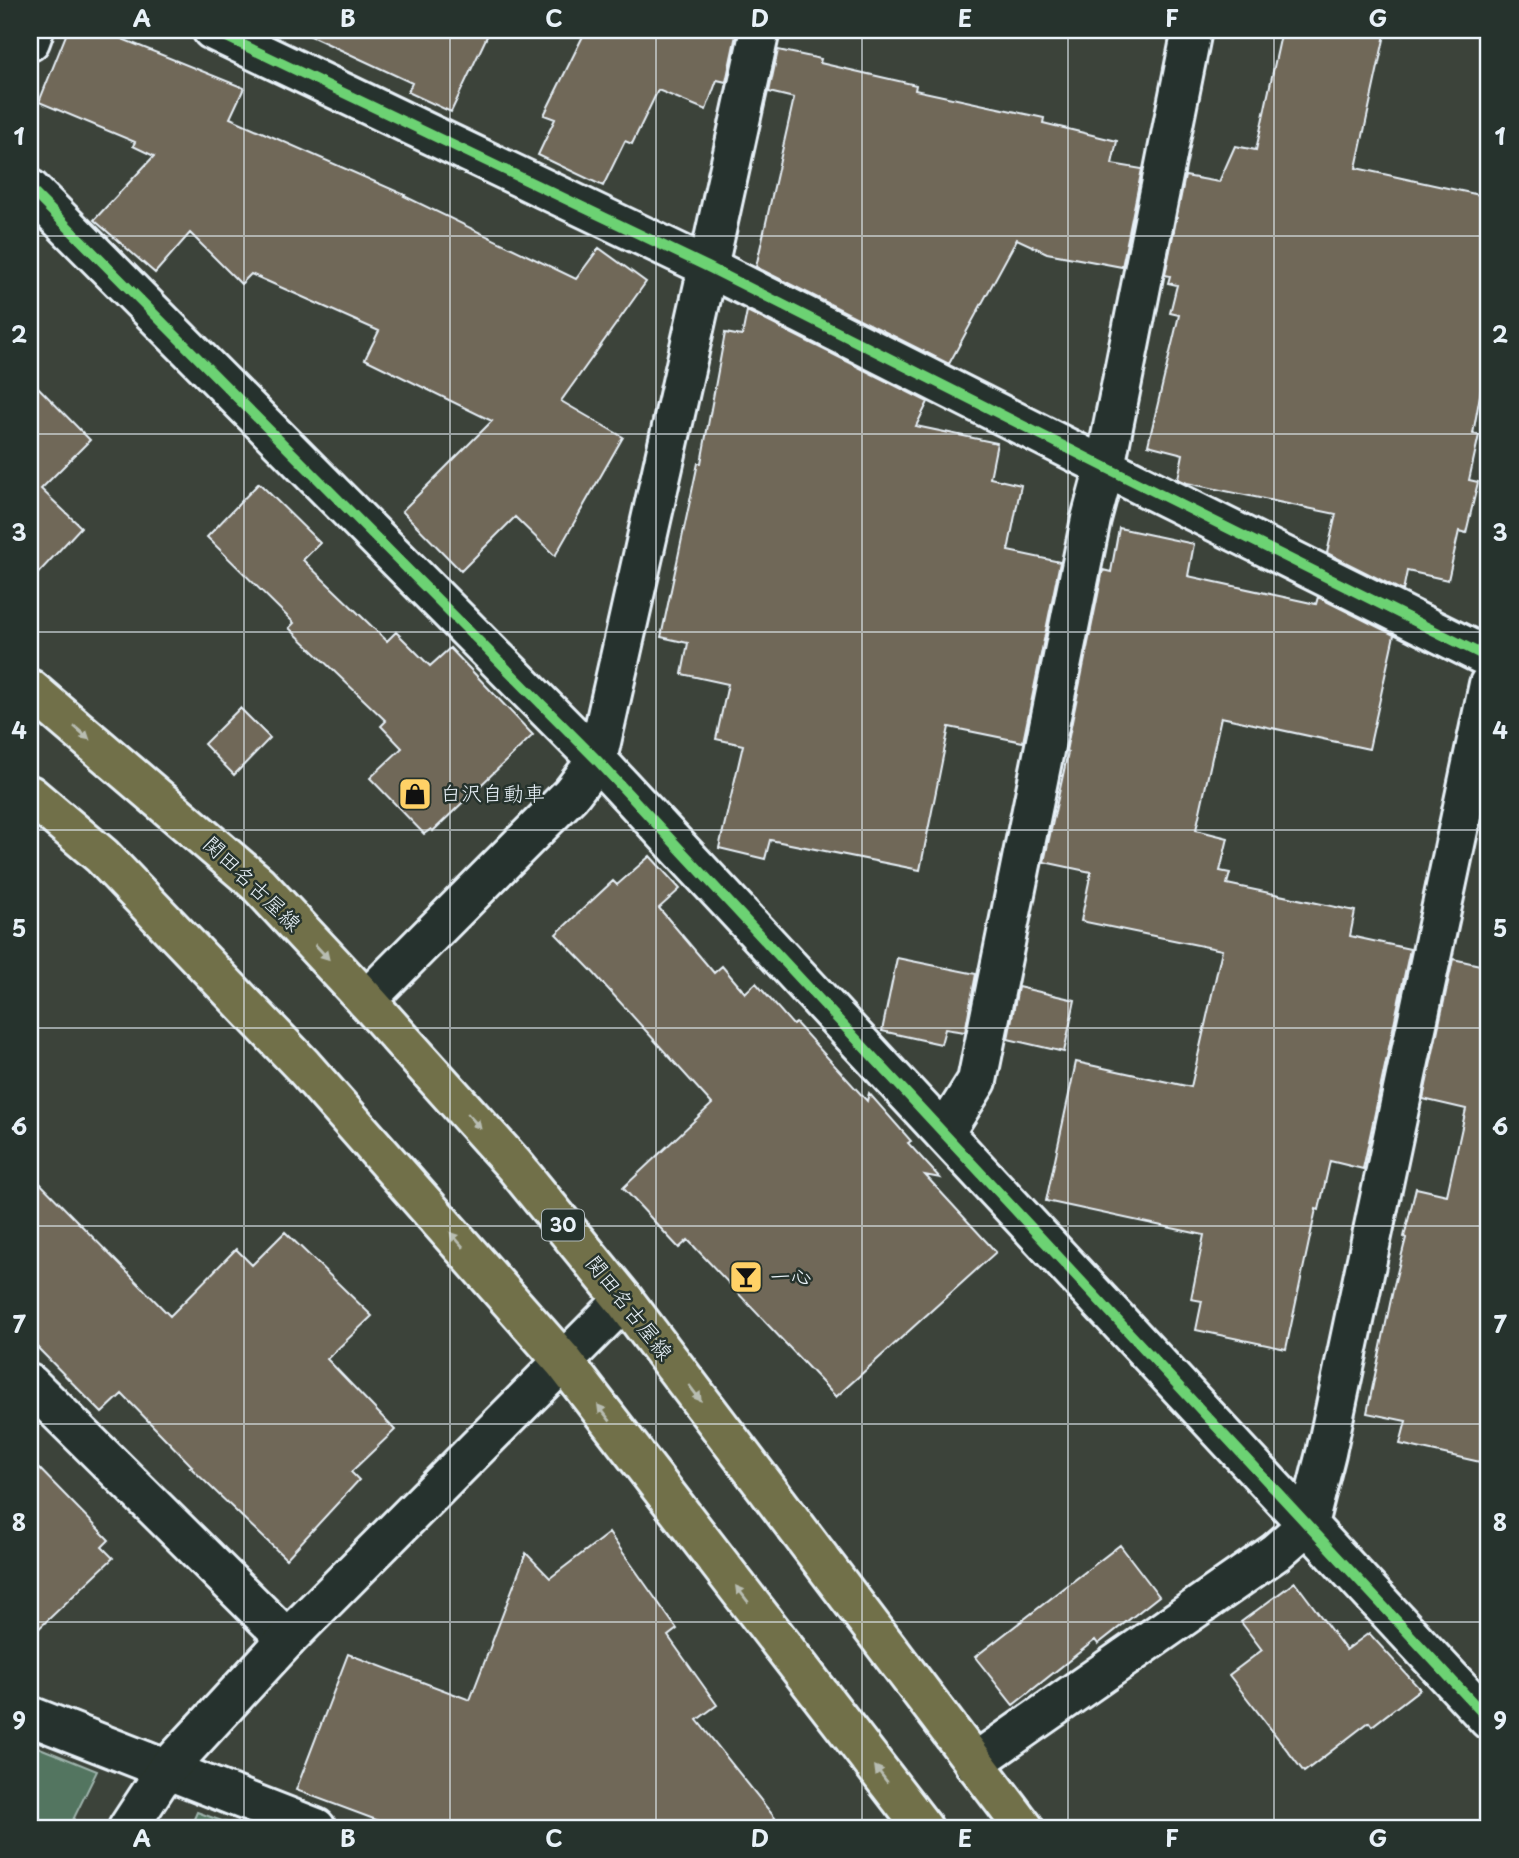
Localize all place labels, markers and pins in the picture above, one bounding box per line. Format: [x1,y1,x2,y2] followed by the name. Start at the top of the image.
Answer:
[396,775,434,813] shop icon: 白沢自動車
[440,776,545,808] place label: 白沢自動車
[727,1258,765,1296] bar icon: 一心
[770,1259,812,1291] place label: 一心

